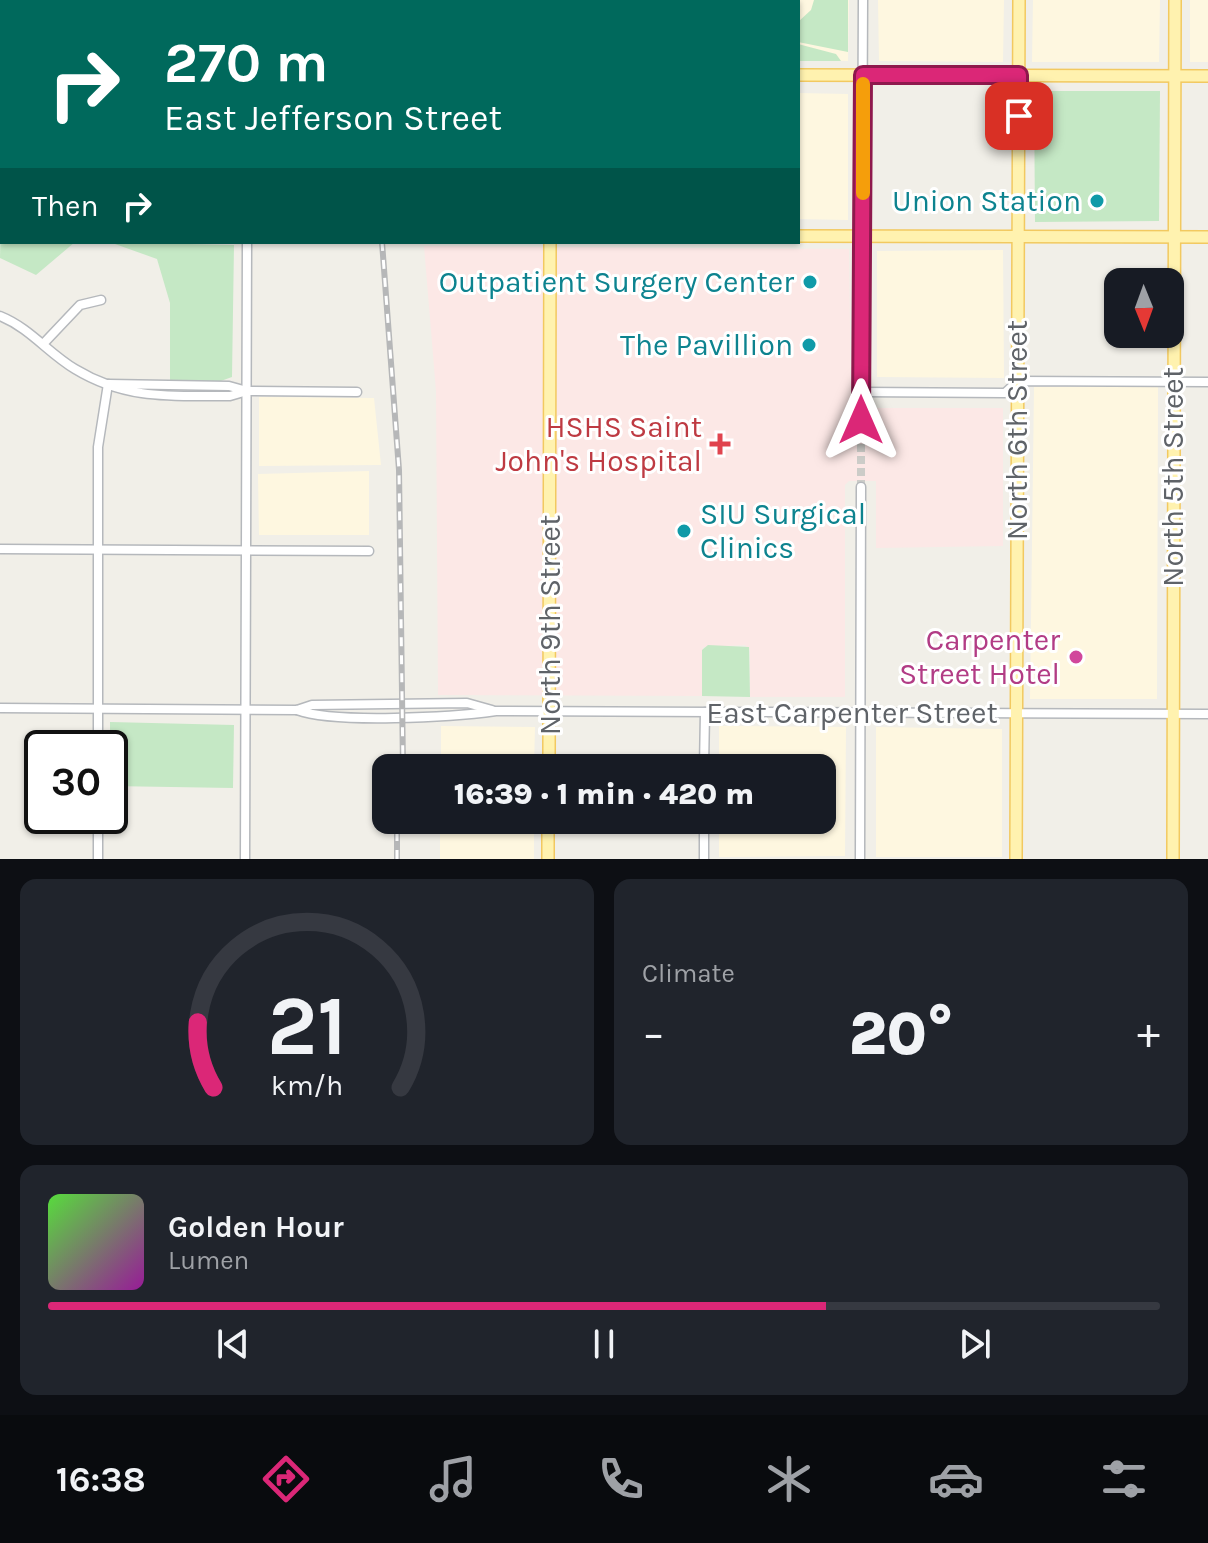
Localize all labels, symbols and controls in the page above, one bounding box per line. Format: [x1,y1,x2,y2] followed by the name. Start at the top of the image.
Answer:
[164,30,328,95] text: 270 m
[32,32,136,136] icon: right
[985,82,1053,150] pin
[997,94,1041,138] icon: arrive
[164,97,502,139] text: East Jefferson Street
[892,183,1081,219] place label: Union Station
[115,184,159,228] icon: right
[32,188,99,224] text: Then
[1088,192,1106,210] marker: Union Station
[439,264,794,300] place label: Outpatient Surgery Center
[1104,268,1184,348] north arrow
[1104,268,1184,348] map controls
[801,273,819,291] marker: Outpatient Surgery Center
[999,320,1035,540] street label: North 6th Street
[620,327,793,363] place label: The Pavillion
[800,336,818,354] marker: The Pavillion
[1155,367,1191,587] street label: North 5th Street
[819,378,903,462] position arrow
[495,409,702,479] place label: HSHS Saint John's Hospital
[709,433,731,455] marker: HSHS Saint John's Hospital
[700,496,866,566] place label: SIU Surgical Clinics
[532,515,568,735] street label: North 9th Street
[675,522,693,540] marker: SIU Surgical Clinics
[899,622,1060,692] place label: Carpenter Street Hotel
[1067,648,1085,666] marker: Carpenter Street Hotel
[706,695,998,731] street label: East Carpenter Street
[24,730,128,834] speed limit sign: 30
[454,776,754,812] text: 16:39 · 1 min · 420 m
[642,958,735,989] text: Climate
[267,978,347,1075] text: 21
[849,999,953,1069] text: 20°
[642,1008,665,1059] text: −
[1137,1008,1160,1059] text: +
[271,1069,343,1102] text: km/h
[168,1209,344,1245] text: Golden Hour
[168,1245,249,1276] text: Lumen
[211,1322,255,1366] icon: previous
[582,1322,626,1366] icon: pause
[953,1322,997,1366] icon: next
[258,1451,314,1507] icon: directions
[425,1451,481,1507] icon: music
[593,1451,649,1507] icon: phone
[761,1451,817,1507] icon: climate
[928,1451,984,1507] icon: car
[1096,1451,1152,1507] icon: filters
[56,1458,146,1500] text: 16:38

